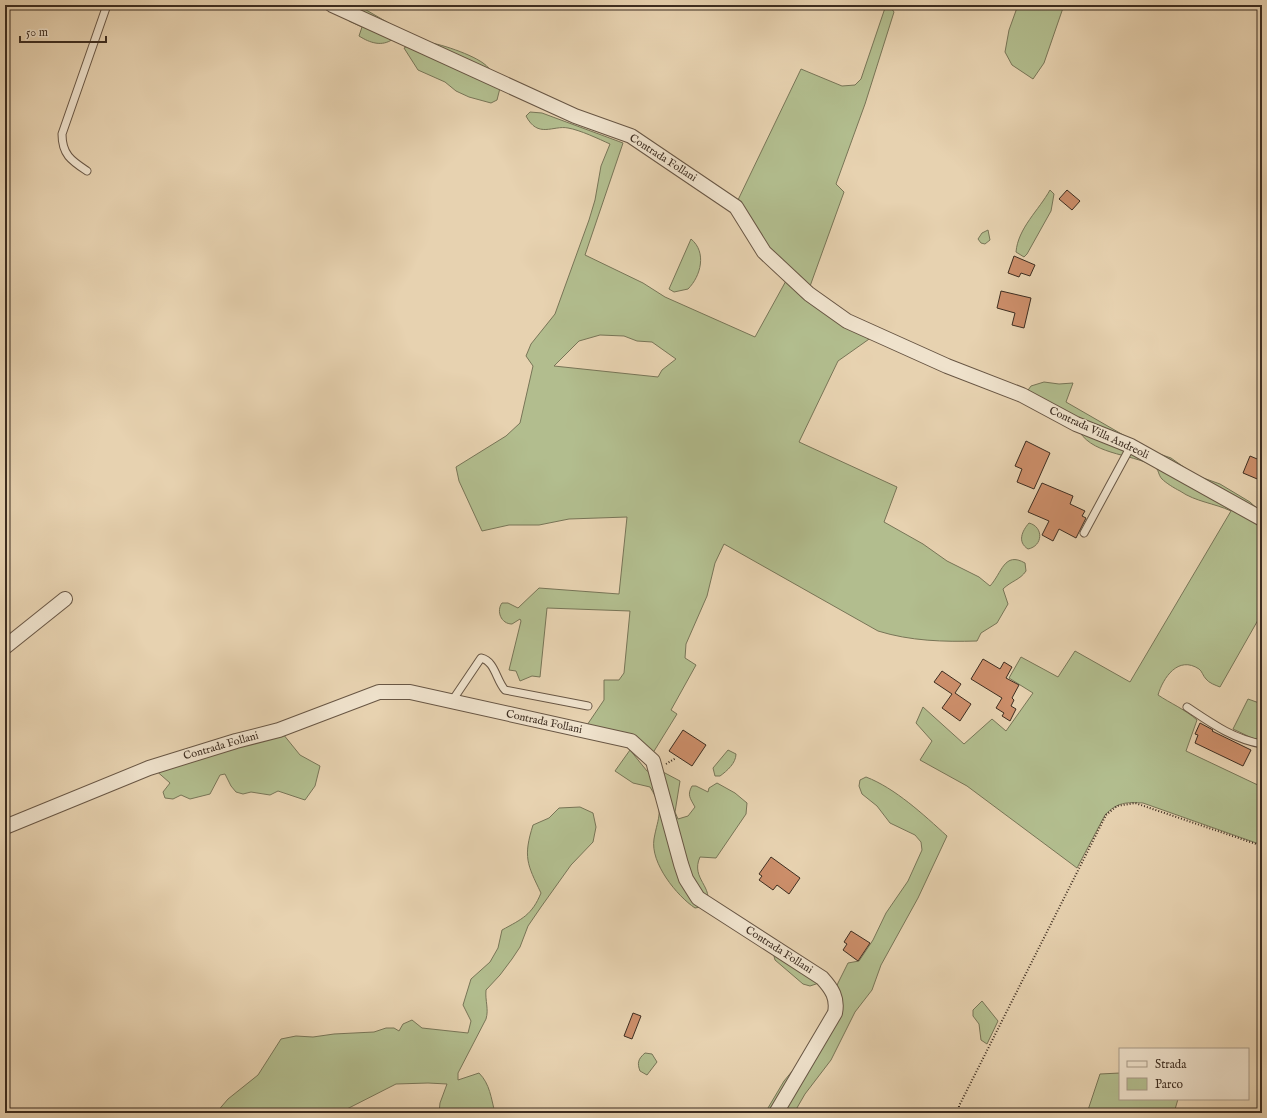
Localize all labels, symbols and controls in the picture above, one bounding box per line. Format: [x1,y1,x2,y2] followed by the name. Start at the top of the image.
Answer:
[20,18,106,44] scale bar
[26,25,48,40] text: 50 m
[627,131,699,185] street label: Contrada Follani
[1047,404,1151,462] street label: Contrada Villa Andreoli
[505,707,583,737] street label: Contrada Follani
[182,729,260,763] street label: Contrada Follani
[743,923,815,977] street label: Contrada Follani
[1119,1048,1249,1100] legend
[1155,1057,1187,1072] text: Strada
[1155,1077,1184,1092] text: Parco

